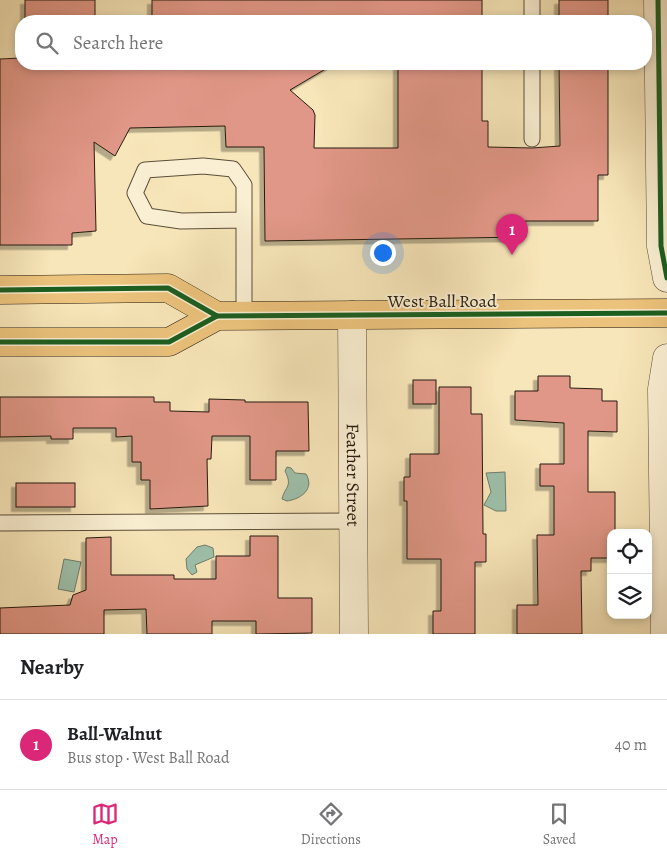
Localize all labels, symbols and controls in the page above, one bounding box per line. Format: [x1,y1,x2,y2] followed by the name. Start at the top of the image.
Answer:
[15,15,652,70] search box
[33,29,61,57] icon: search
[73,30,163,56] text: Search here
[496,214,528,255] pin: 1
[370,240,396,266] your location
[386,289,497,313] street label: West Ball Road
[341,423,365,527] street label: Feather Street
[607,529,652,619] map controls
[607,529,652,574] button: locate
[607,574,652,619] button: layers
[20,653,83,681] text: Nearby
[67,721,162,747] text: Ball-Walnut
[33,734,39,756] text: 1
[615,734,647,756] text: 40 m
[67,747,230,769] text: Bus stop · West Ball Road
[91,800,119,849] tab: Map
[301,800,361,849] tab: Directions
[543,800,576,849] tab: Saved

